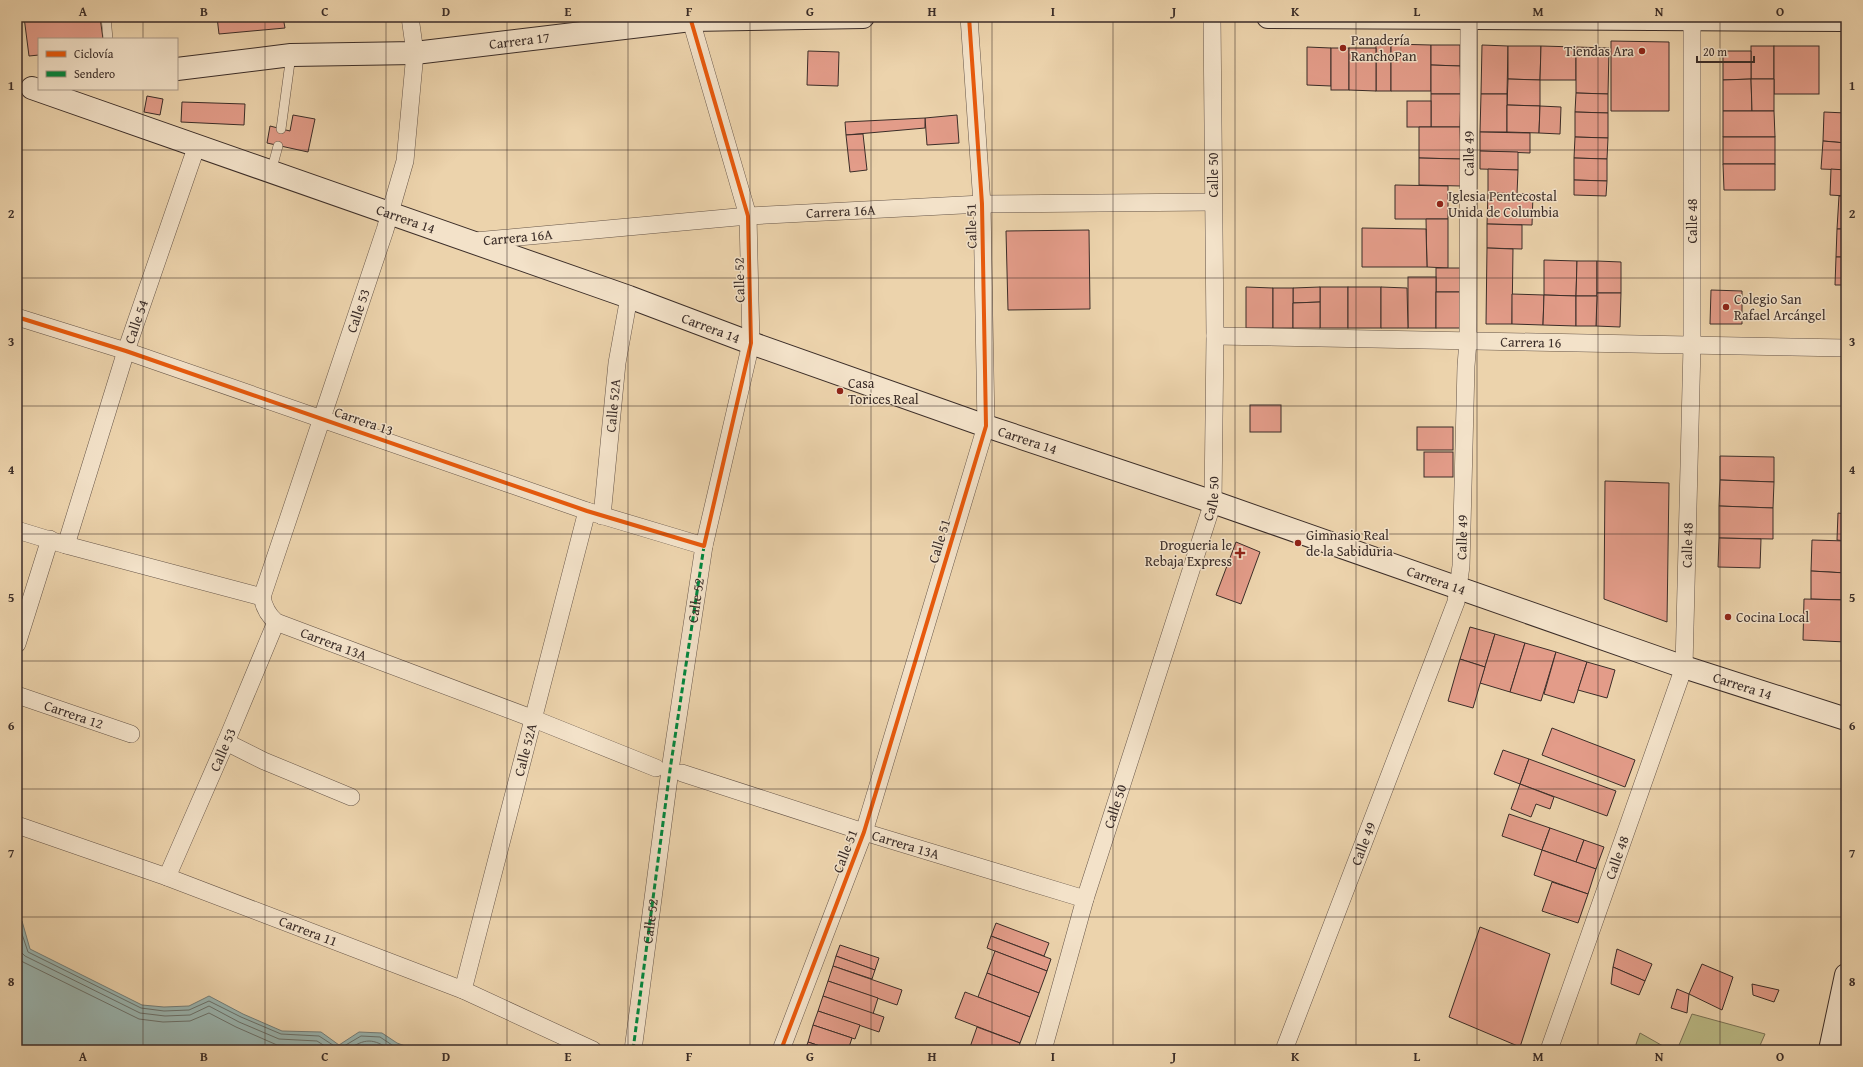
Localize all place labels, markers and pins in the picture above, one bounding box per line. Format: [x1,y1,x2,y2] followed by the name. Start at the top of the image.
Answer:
[1351,30,1417,66] place label: Panadería RanchoPan
[1564,41,1634,61] place label: Tiendas Ara
[1338,43,1348,53] marker: Panadería RanchoPan
[1637,46,1647,56] marker: Tiendas Ara
[1448,186,1559,222] place label: Iglesia Pentecostal Unida de Columbia
[1435,199,1445,209] marker: Iglesia Pentecostal Unida de Columbia
[1734,289,1826,325] place label: Colegio San Rafael Arcángel
[1721,302,1731,312] marker: Colegio San Rafael Arcángel
[848,373,919,409] place label: Casa Torices Real
[835,386,845,396] marker: Casa Torices Real
[1306,525,1393,561] place label: Gimnasio Real de la Sabiduria
[1145,535,1232,571] place label: Drogueria le Rebaja Express
[1293,538,1303,548] marker: Gimnasio Real de la Sabiduria
[1235,548,1245,558] marker: Drogueria le Rebaja Express
[1736,607,1809,627] place label: Cocina Local
[1723,612,1733,622] marker: Cocina Local

